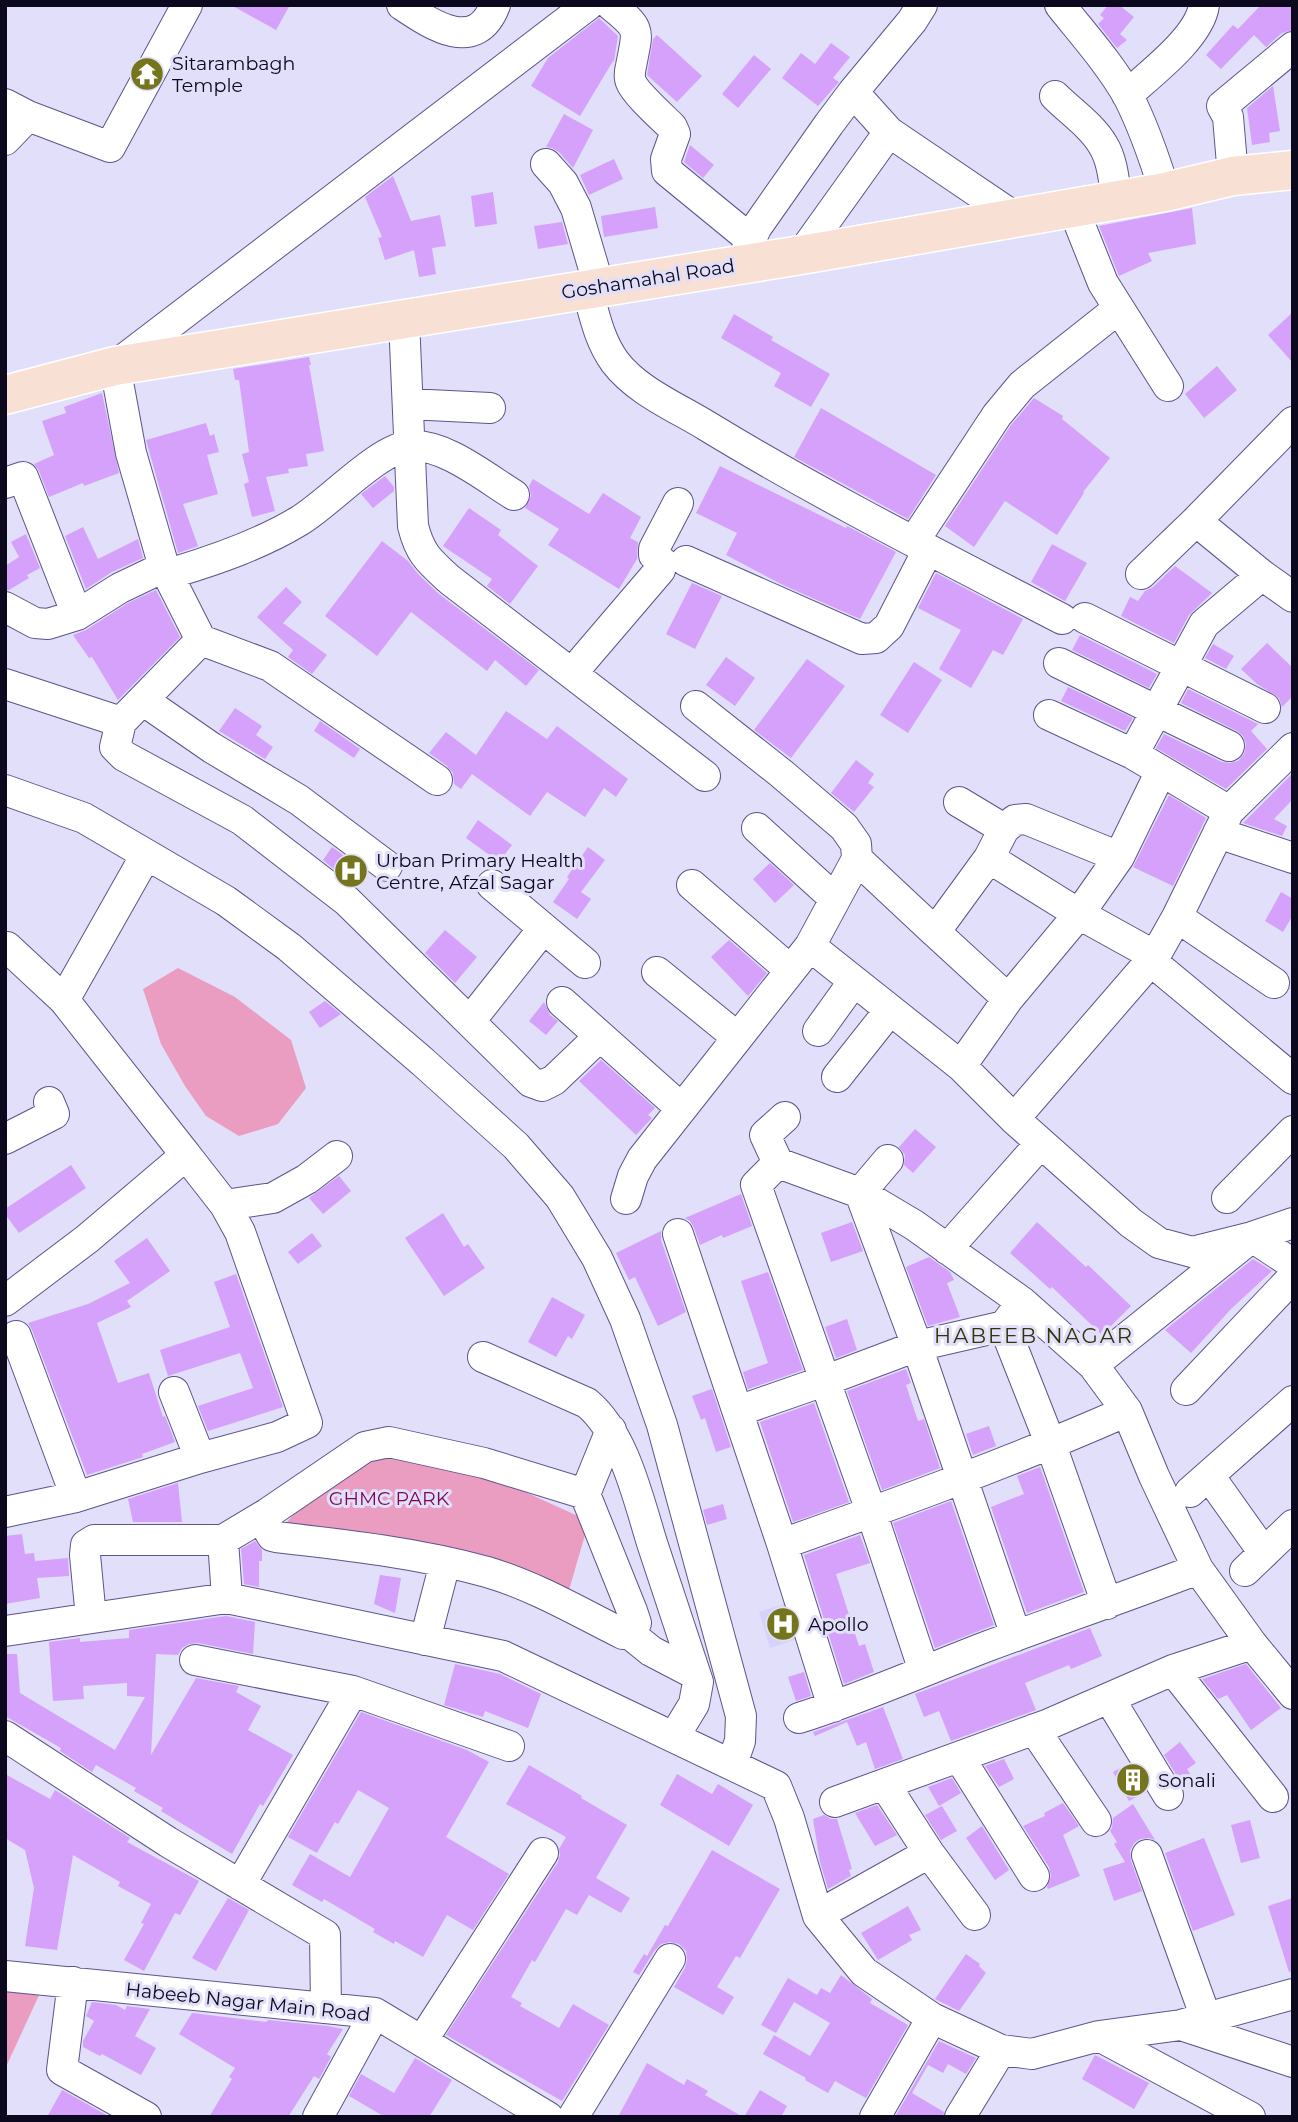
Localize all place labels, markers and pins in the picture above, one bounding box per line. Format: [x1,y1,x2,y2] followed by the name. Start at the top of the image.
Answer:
[172,52,295,97] place label: Sitarambagh Temple
[128,55,166,93] temple icon: Sitarambagh Temple
[376,849,584,894] place label: Urban Primary Health Centre, Afzal Sagar
[332,852,370,890] hospital icon: Urban Primary Health Centre, Afzal Sagar
[764,1605,802,1643] hospital icon: Apollo
[808,1613,869,1636] place label: Apollo
[1114,1761,1152,1799] building icon: Sonali
[1158,1769,1216,1792] place label: Sonali

